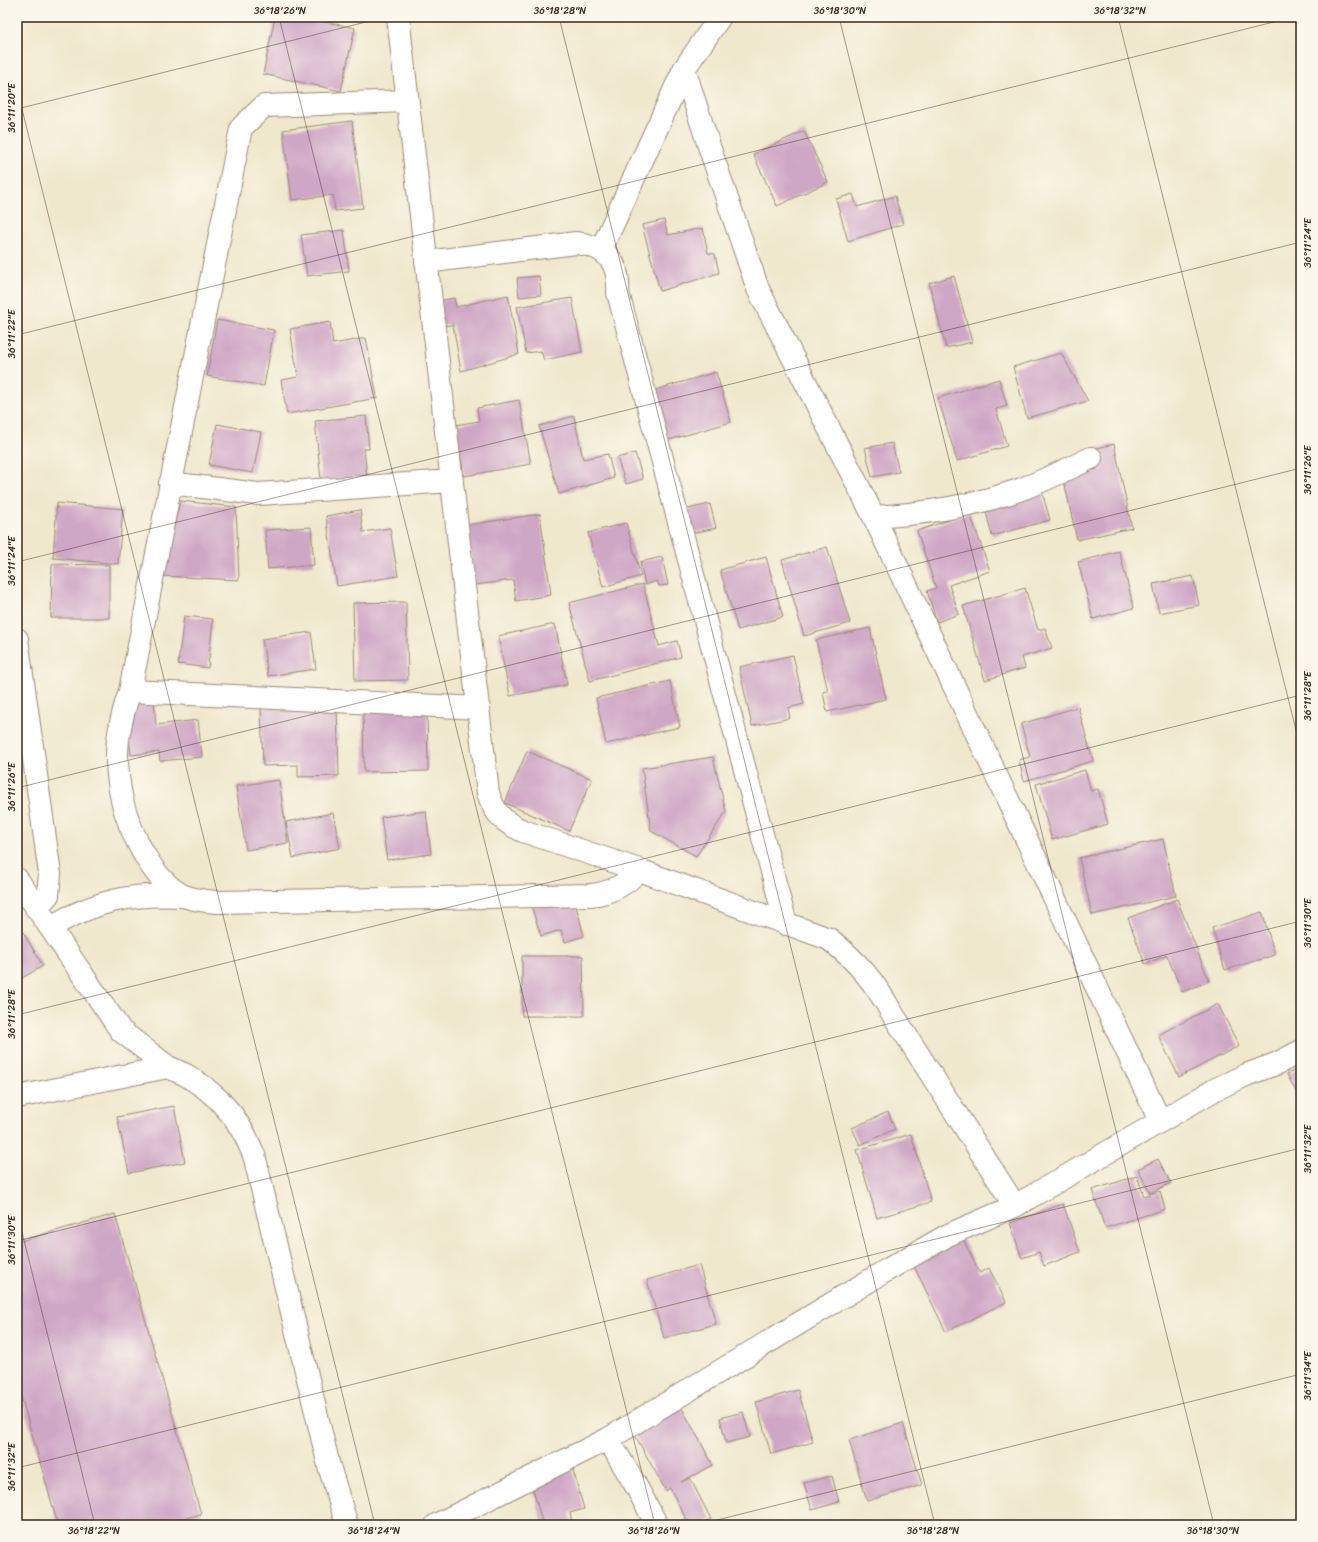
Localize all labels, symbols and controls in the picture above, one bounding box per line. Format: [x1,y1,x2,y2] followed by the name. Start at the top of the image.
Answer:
[254,2,306,20] text: 36°18'26"N
[534,2,586,20] text: 36°18'28"N
[814,2,866,20] text: 36°18'30"N
[1094,2,1146,20] text: 36°18'32"N
[3,82,21,133] text: 36°11'20"E
[1299,217,1317,268] text: 36°11'24"E
[3,308,21,359] text: 36°11'22"E
[1299,444,1317,494] text: 36°11'26"E
[3,535,21,586] text: 36°11'24"E
[1299,670,1317,721] text: 36°11'28"E
[3,761,21,811] text: 36°11'26"E
[1299,897,1317,948] text: 36°11'30"E
[3,988,21,1039] text: 36°11'28"E
[1299,1123,1317,1173] text: 36°11'32"E
[3,1214,21,1265] text: 36°11'30"E
[1299,1350,1317,1401] text: 36°11'34"E
[3,1441,21,1491] text: 36°11'32"E
[68,1522,120,1540] text: 36°18'22"N
[348,1522,400,1540] text: 36°18'24"N
[628,1522,680,1540] text: 36°18'26"N
[907,1522,959,1540] text: 36°18'28"N
[1187,1522,1239,1540] text: 36°18'30"N

